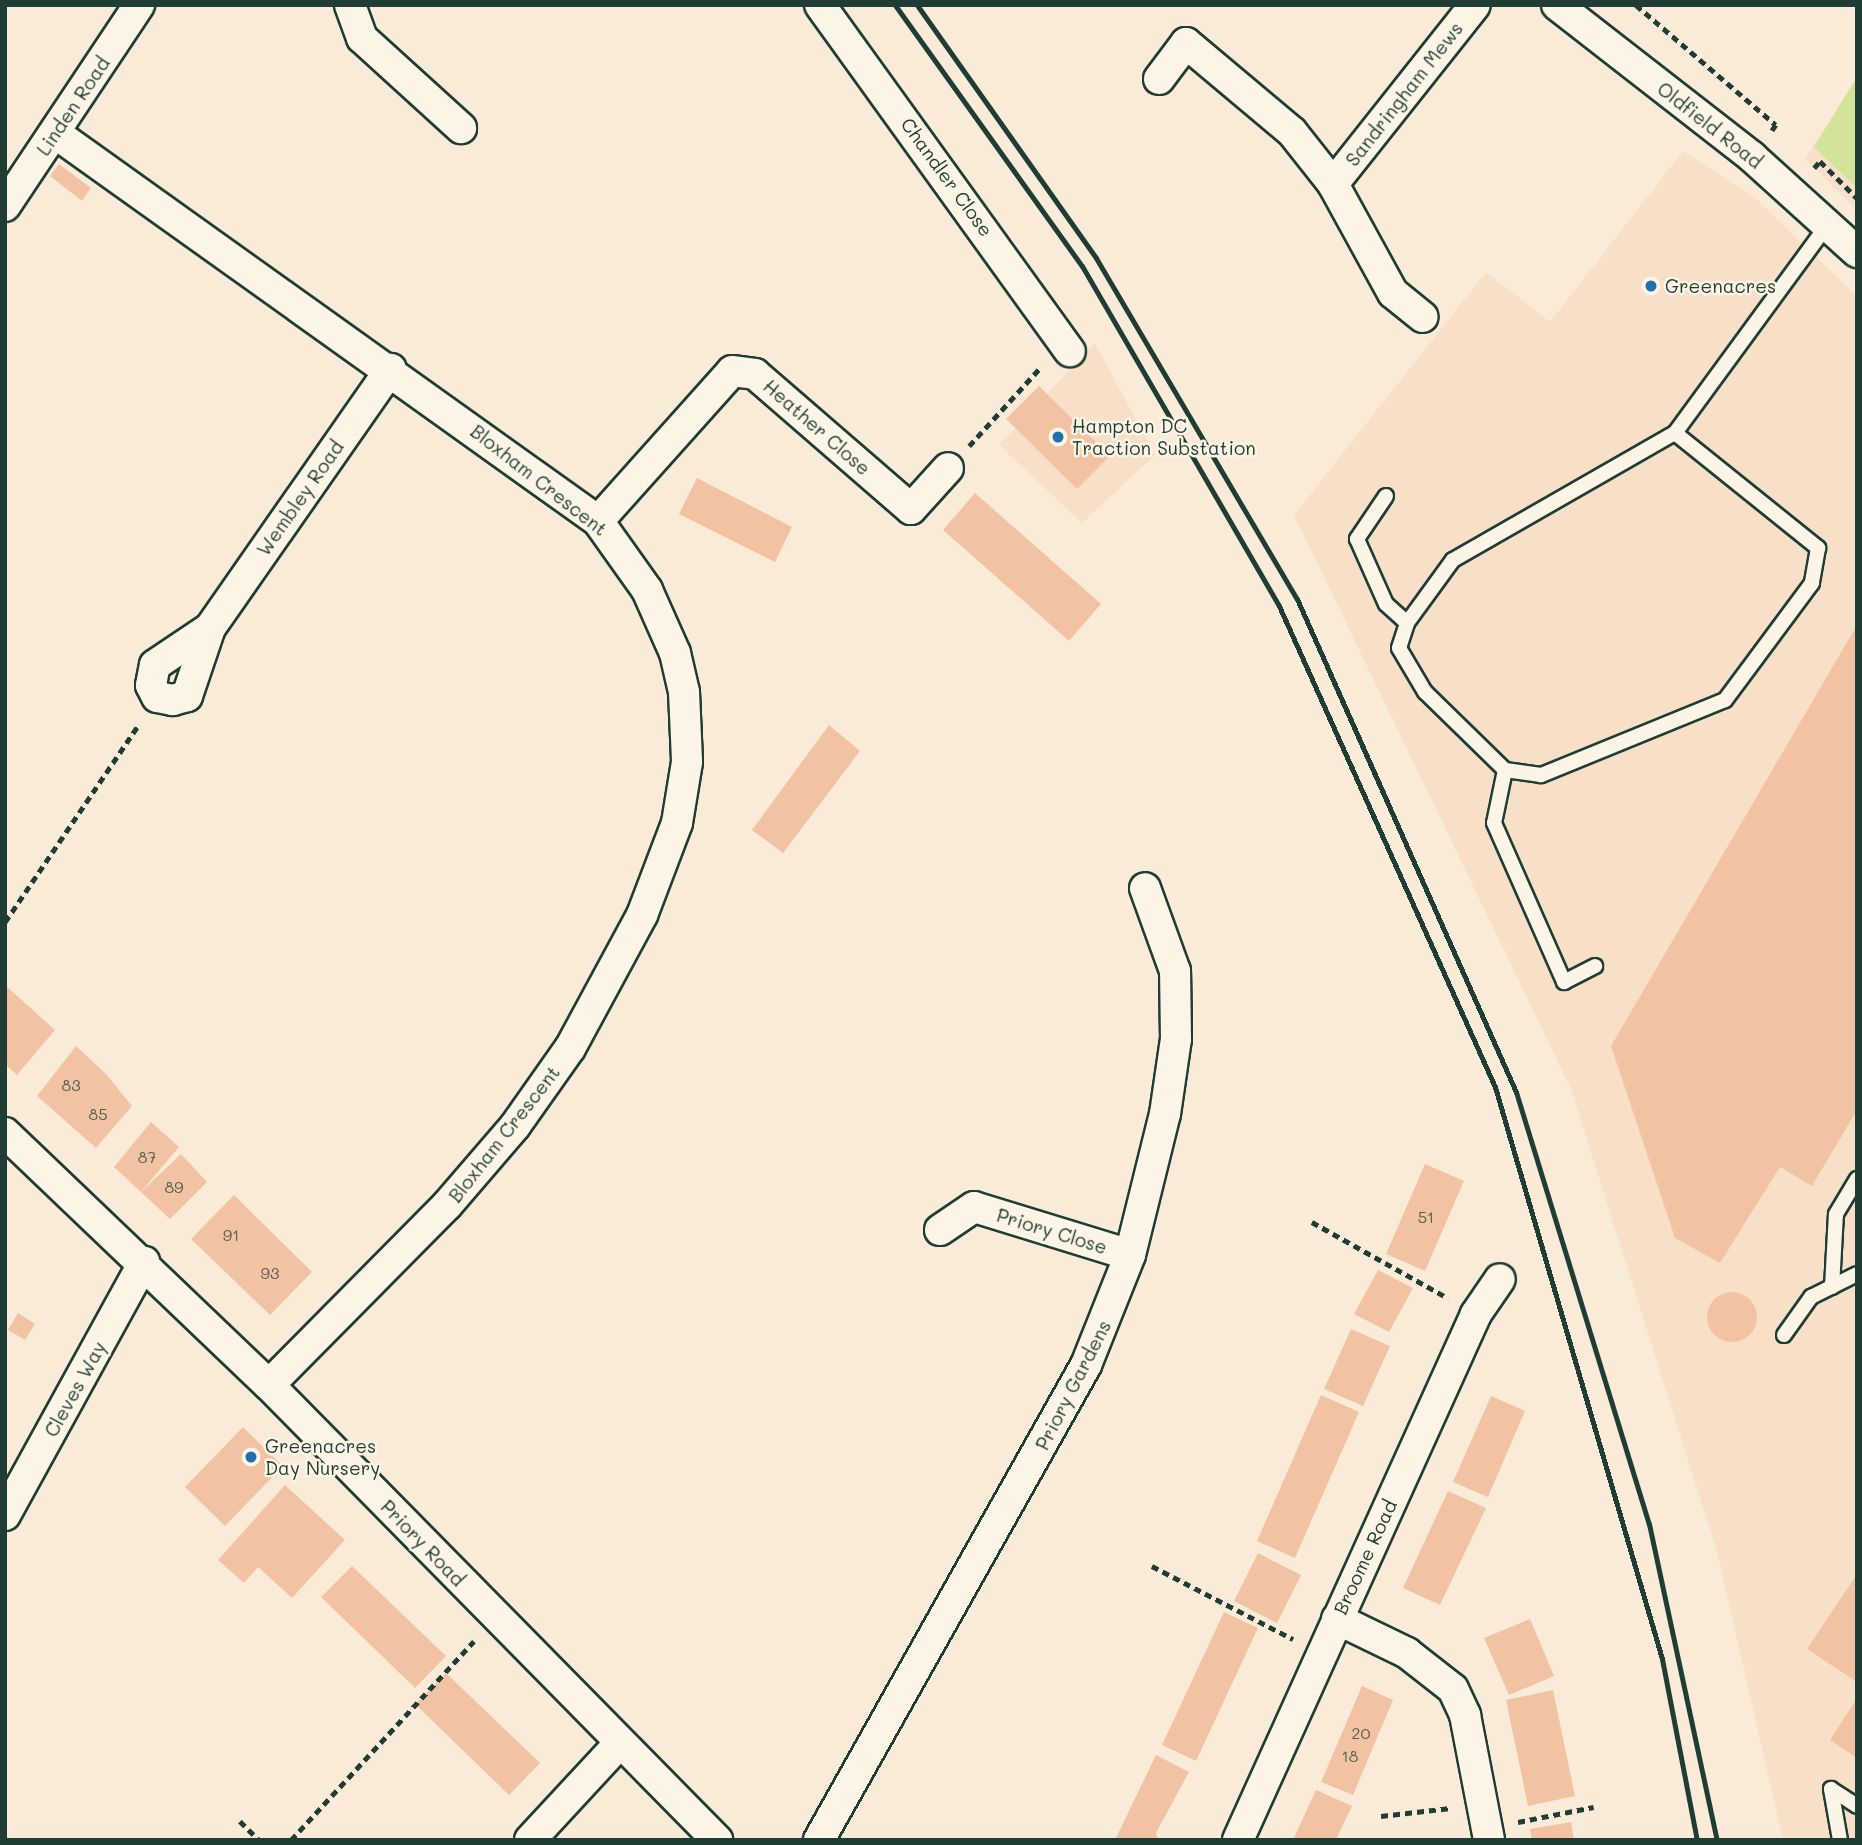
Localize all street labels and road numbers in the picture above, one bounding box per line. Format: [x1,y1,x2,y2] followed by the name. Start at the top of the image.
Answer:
[1341,17,1467,171] street label: Sandringham Mews
[32,52,114,160] street label: Linden Road
[1653,77,1767,173] street label: Oldfield Road
[896,113,998,241] street label: Chandler Close
[759,374,875,480] street label: Heather Close
[466,420,612,540] street label: Bloxham Crescent
[252,436,348,560] street label: Wembley Road
[444,1061,564,1207] street label: Bloxham Crescent
[994,1203,1110,1259] street label: Priory Close
[1030,1316,1116,1454] street label: Priory Gardens
[39,1337,111,1441] street label: Cleves Way
[376,1495,470,1591] street label: Priory Road
[1328,1496,1402,1618] street label: Broome Road

